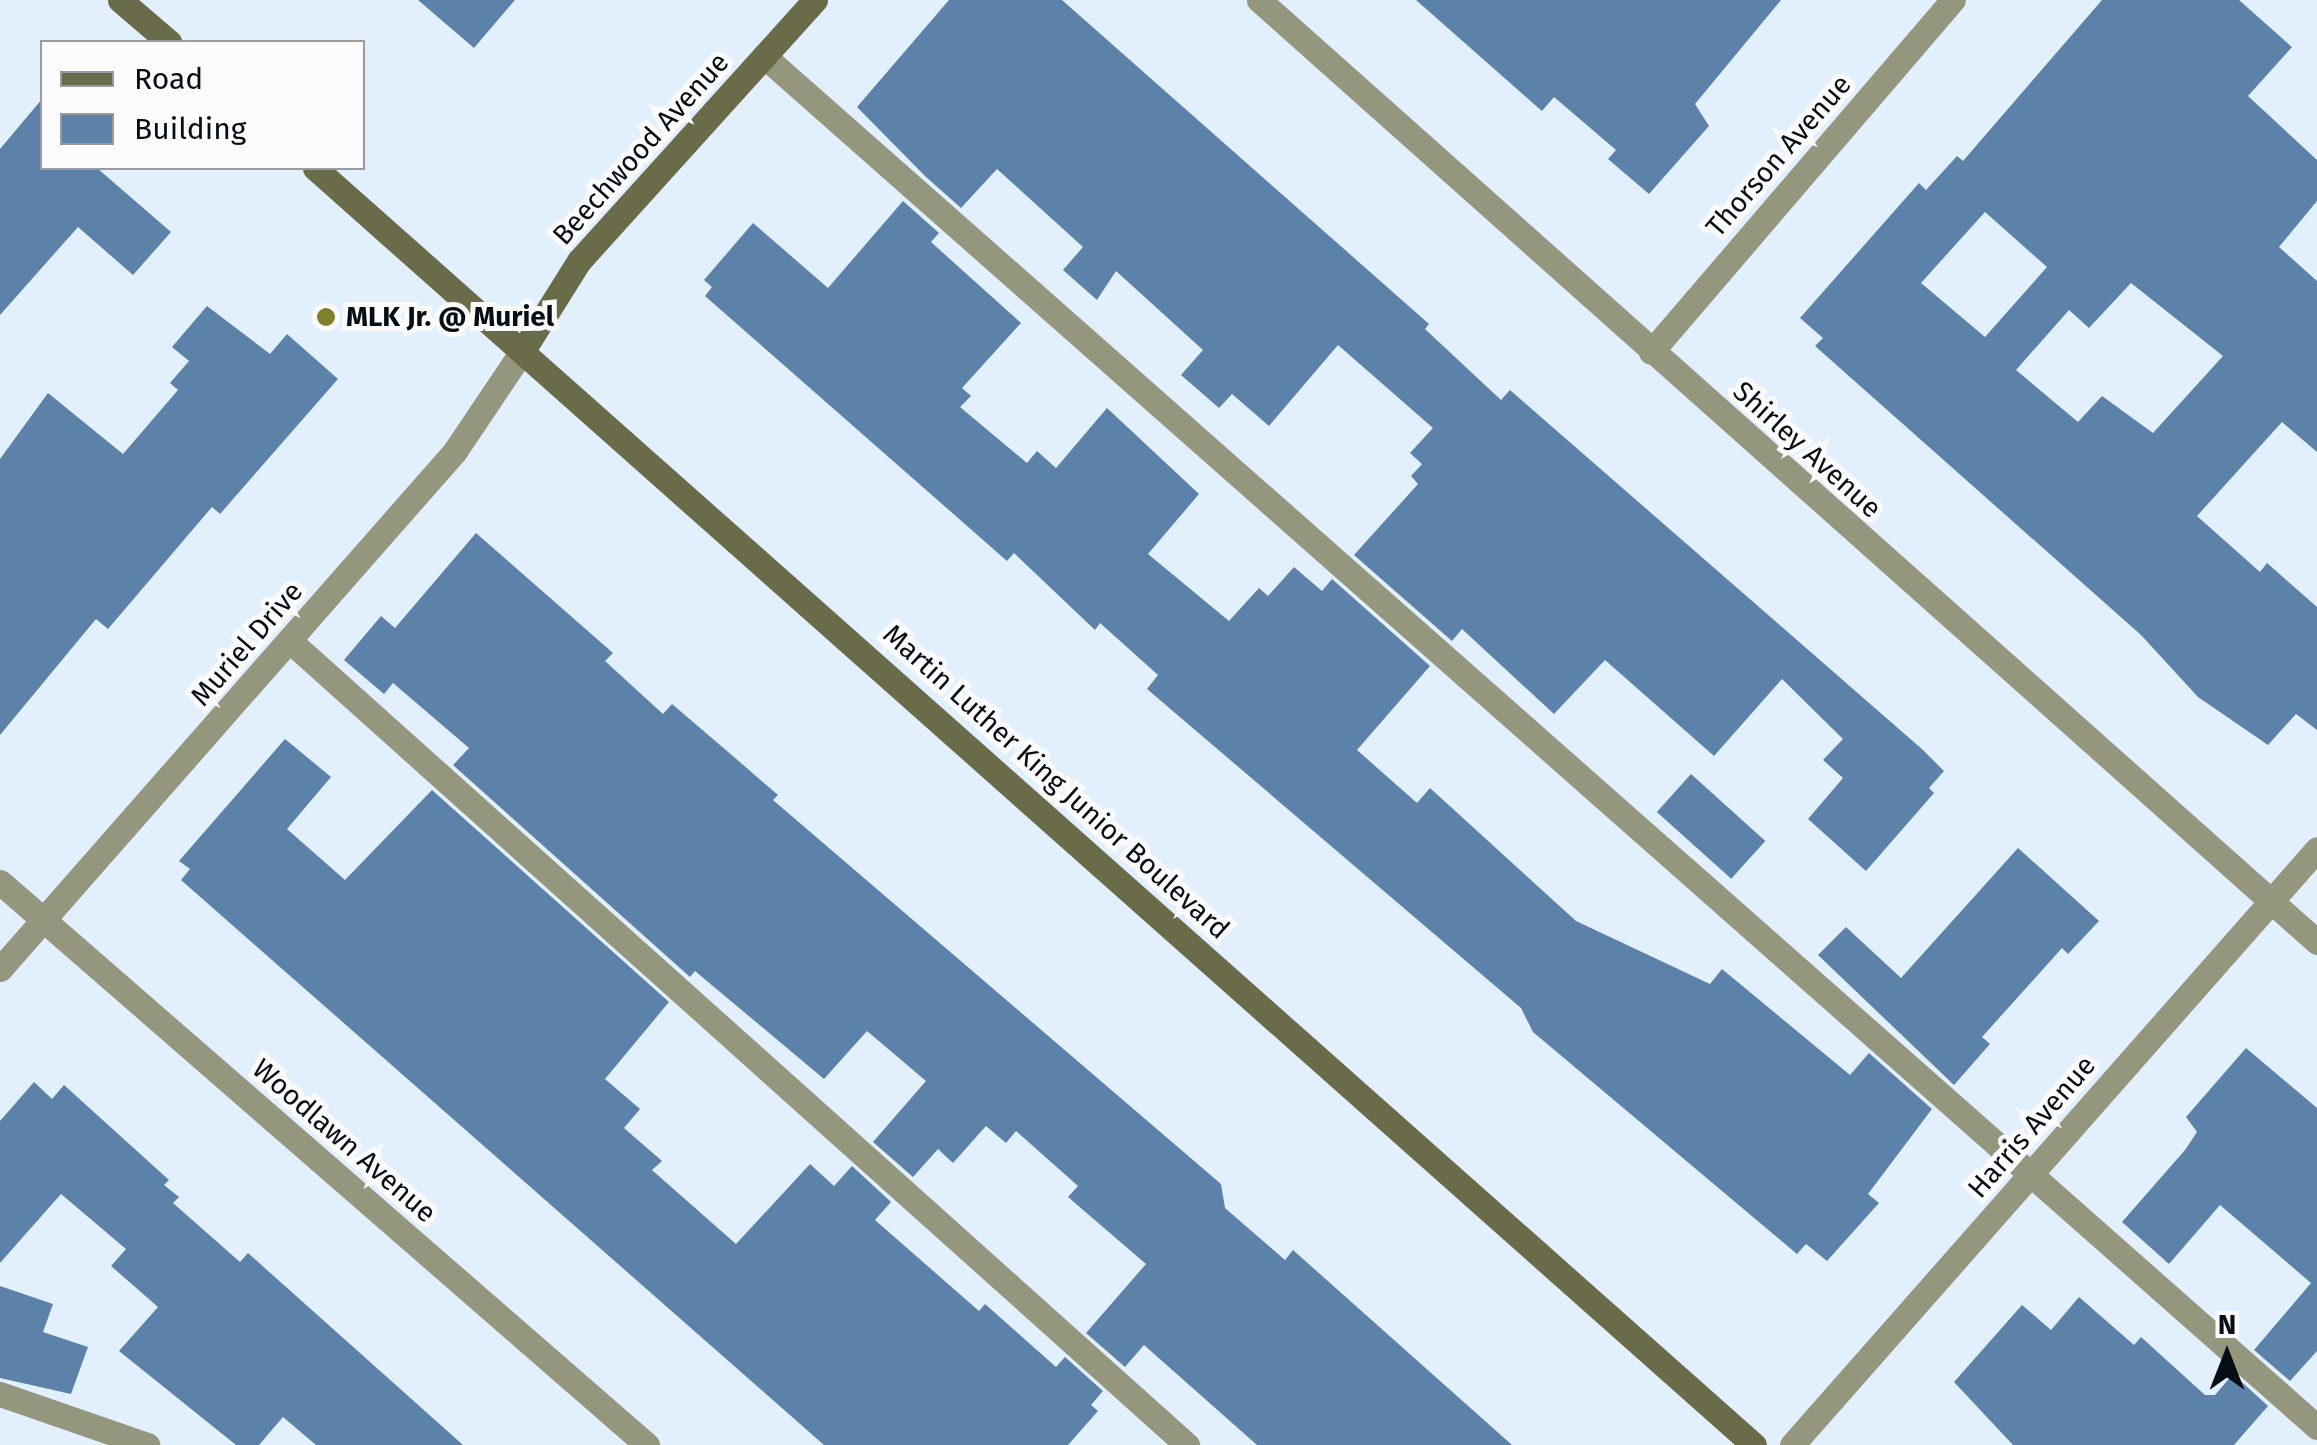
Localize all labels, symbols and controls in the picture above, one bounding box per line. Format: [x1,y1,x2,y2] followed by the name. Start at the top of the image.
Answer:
[40,40,365,170] legend
[546,46,736,252] street label: Beechwood Avenue
[134,61,203,97] text: Road
[1699,68,1859,244] street label: Thorson Avenue
[134,111,246,147] text: Building
[346,300,554,334] place label: MLK Jr. @ Muriel
[315,306,337,328] marker: MLK Jr. @ Muriel
[1726,375,1888,525] street label: Shirley Avenue
[184,575,310,713] street label: Muriel Drive
[876,618,1236,946] street label: Martin Luther King Junior Boulevard
[1961,1049,2103,1205] street label: Harris Avenue
[245,1052,443,1230] street label: Woodlawn Avenue
[2177,1305,2277,1405] north arrow
[2218,1308,2236,1341] text: N

